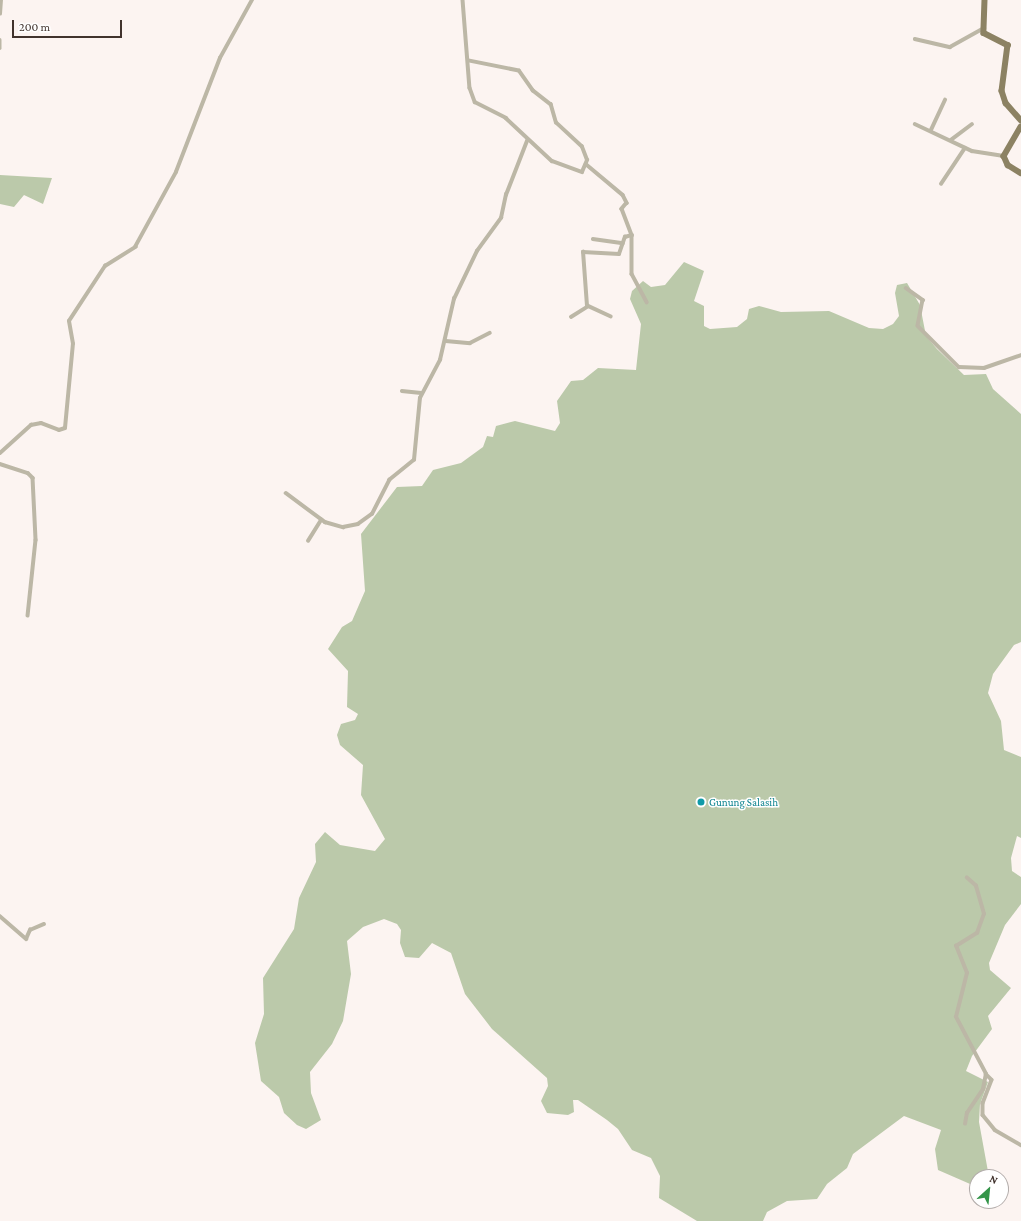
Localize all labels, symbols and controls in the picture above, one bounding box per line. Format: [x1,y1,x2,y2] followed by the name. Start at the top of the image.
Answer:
[14,12,124,38] scale bar
[19,20,50,34] text: 200 m
[709,795,778,809] place label: Gunung Salasih
[696,797,706,807] marker: Gunung Salasih
[969,1169,1009,1209] north arrow
[988,1172,1000,1186] text: N

